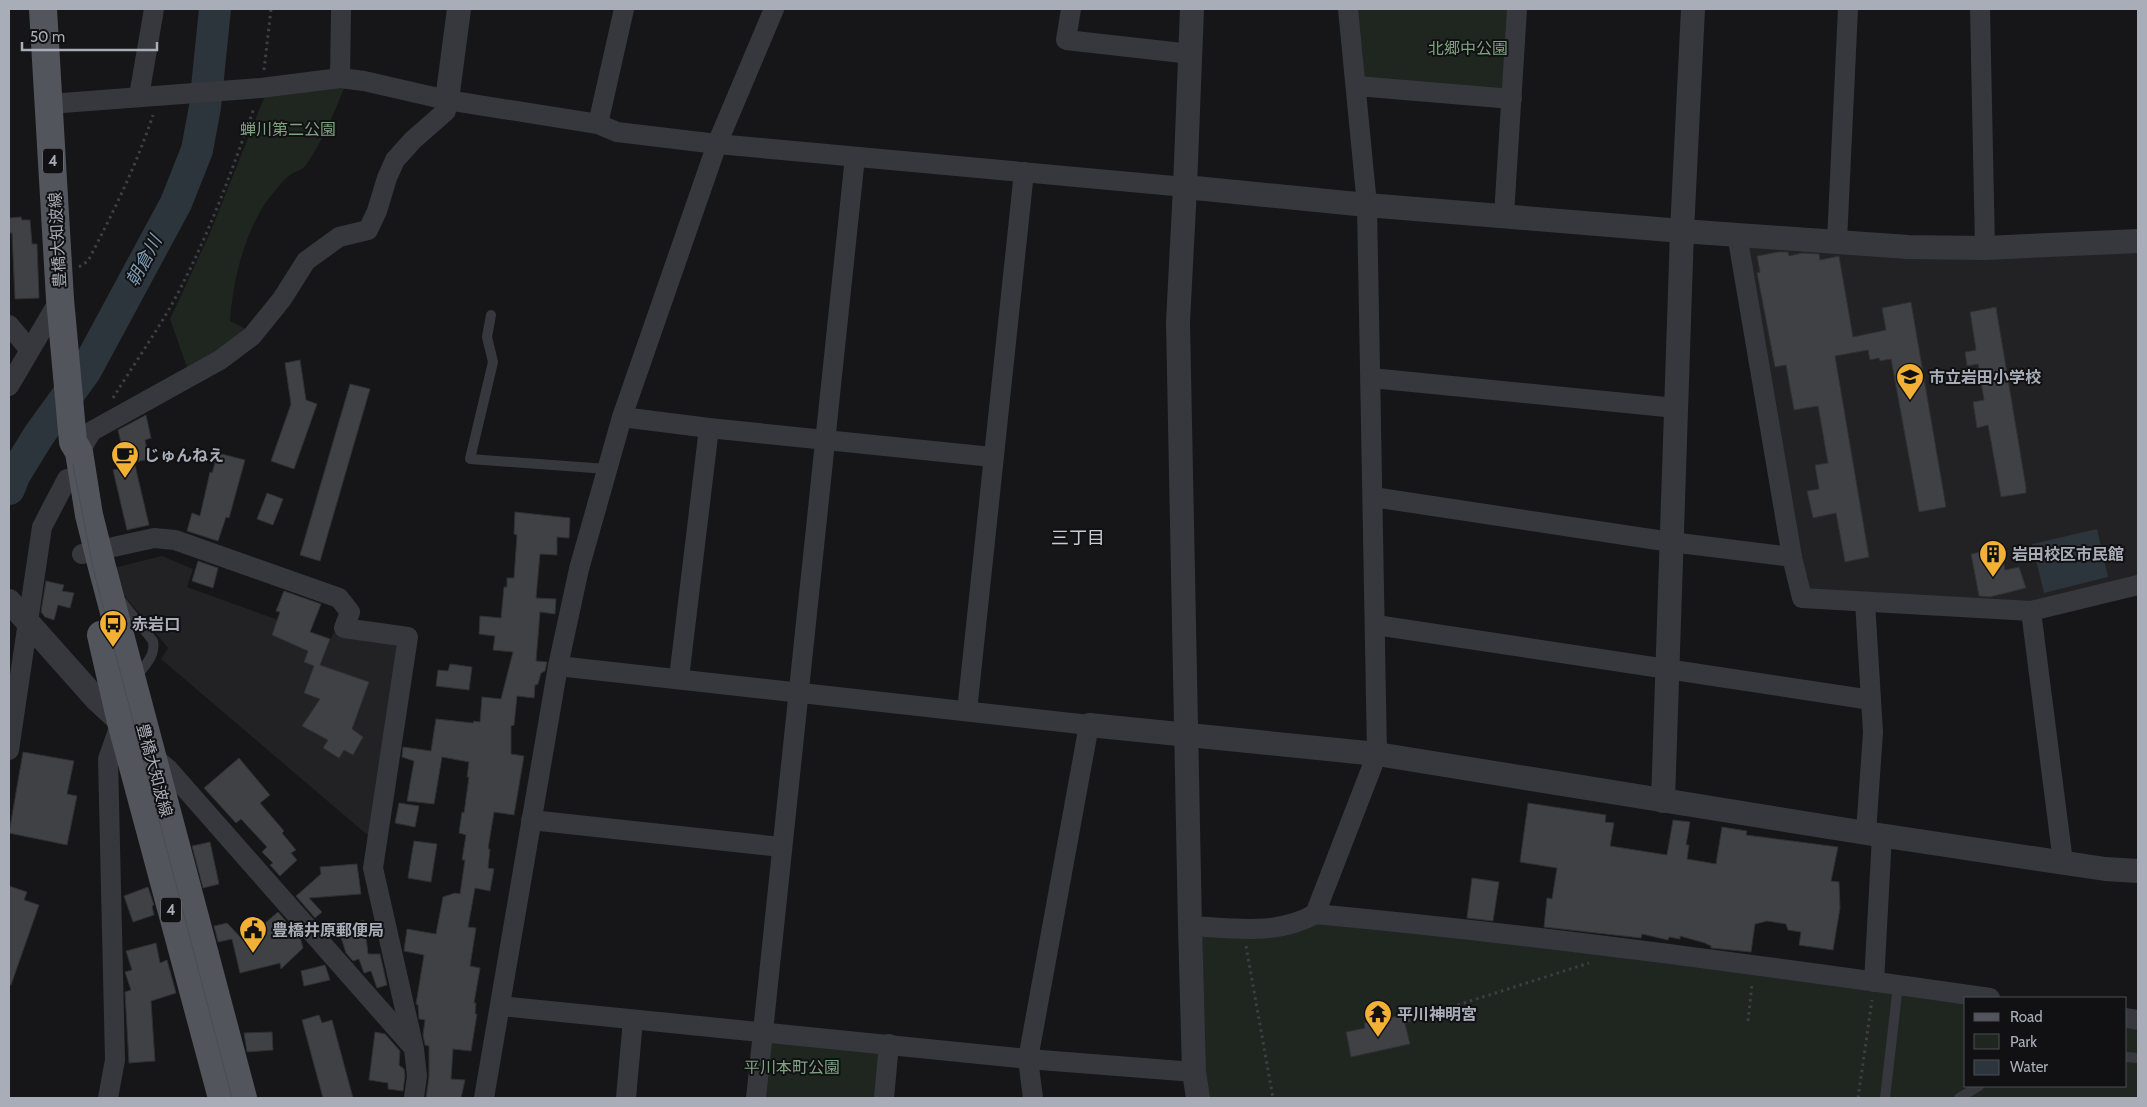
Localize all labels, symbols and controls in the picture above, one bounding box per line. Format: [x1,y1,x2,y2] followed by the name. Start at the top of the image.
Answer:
[22,20,158,52] scale bar
[30,28,65,46] text: 50 m
[1428,39,1508,58] park label: 北郷中公園
[240,120,336,139] park label: 蝉川第二公園
[43,148,63,174] road number: 4
[45,192,69,288] street label: 豊橋大知波線
[122,230,167,290] water label: 朝倉川
[1895,362,1925,401] school or university icon: 市立岩田小学校
[1929,368,2041,387] place label: 市立岩田小学校
[110,440,140,479] cafe icon: じゅんねえ
[144,446,224,465] place label: じゅんねえ
[1051,527,1105,549] district label: 三丁目
[1978,539,2008,578] building icon: 岩田校区市民館
[2012,545,2124,564] place label: 岩田校区市民館
[98,609,128,648] bus stop icon: 赤岩口
[132,615,180,634] place label: 赤岩口
[133,721,176,819] street label: 豊橋大知波線
[161,898,181,922] road number: 4
[238,915,268,954] public building icon: 豊橋井原郵便局
[272,921,384,940] place label: 豊橋井原郵便局
[1964,997,2127,1087] legend
[1363,999,1393,1038] temple icon: 平川神明宮
[1397,1005,1477,1024] place label: 平川神明宮
[2010,1008,2043,1026] text: Road
[2010,1033,2037,1051] text: Park
[744,1058,840,1077] park label: 平川本町公園
[2010,1058,2048,1076] text: Water

